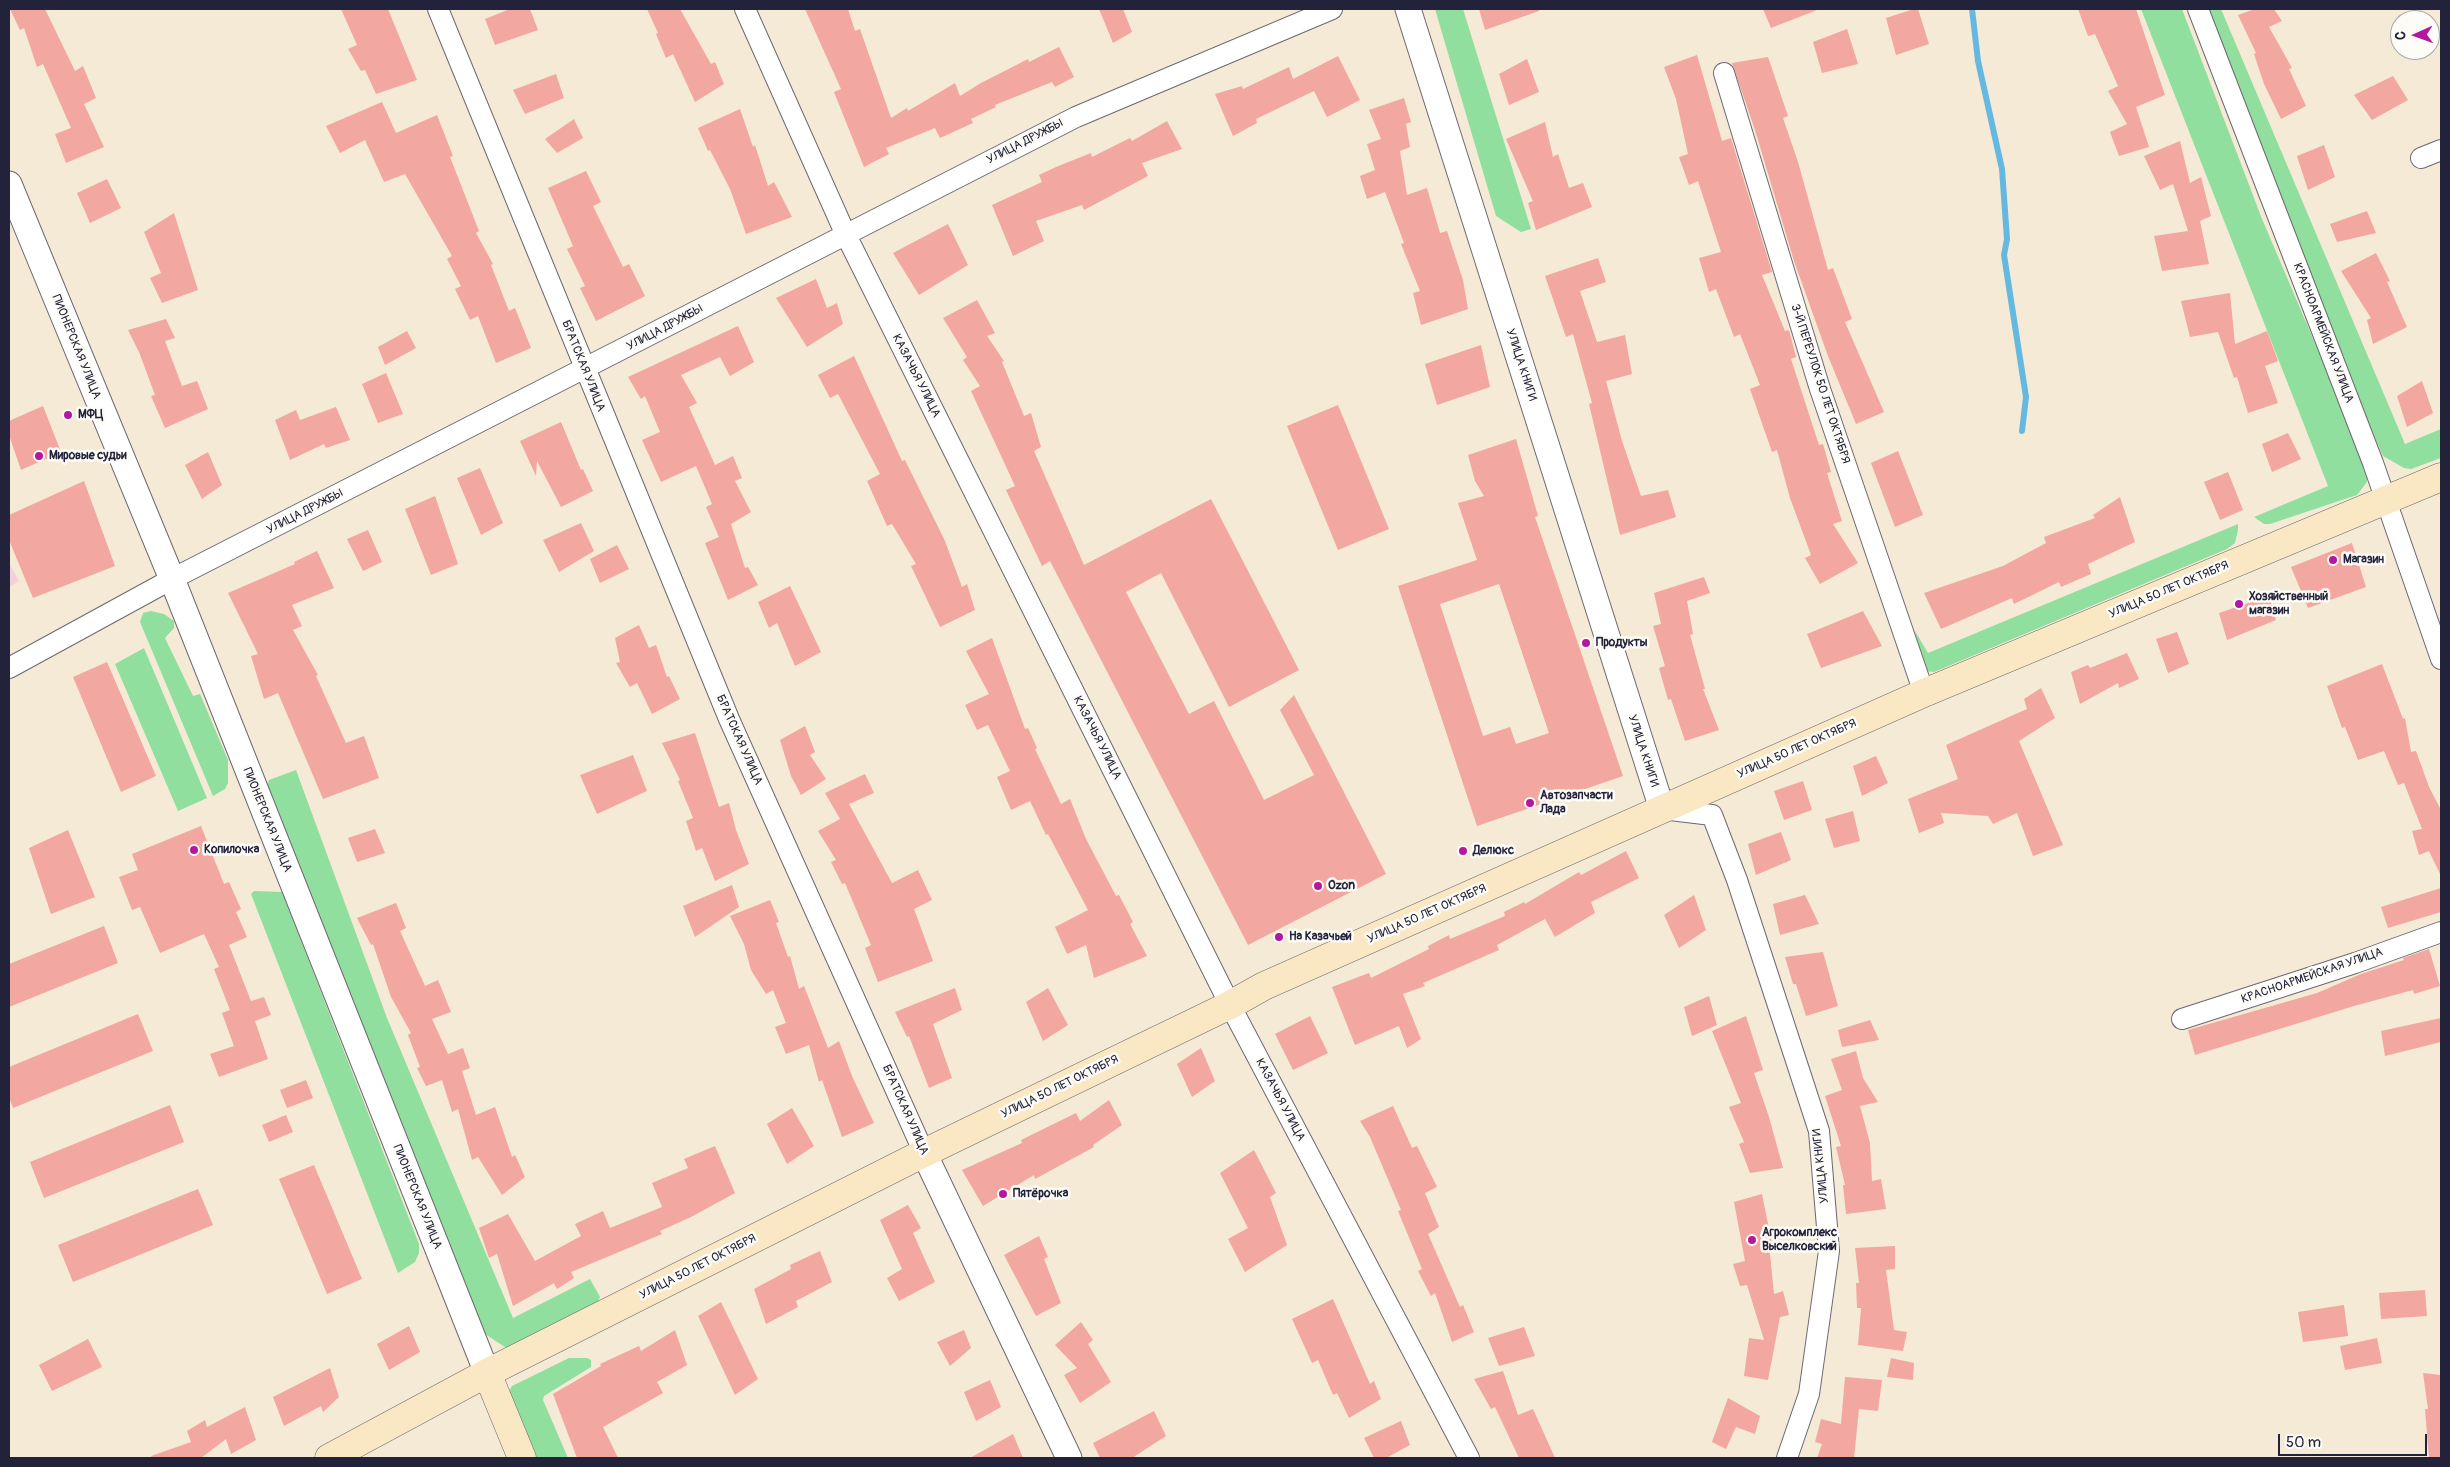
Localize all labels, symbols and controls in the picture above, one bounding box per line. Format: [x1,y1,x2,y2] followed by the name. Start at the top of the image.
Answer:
[2390,10,2440,60] north arrow
[2392,31,2409,40] text: С
[984,117,1066,167] street label: УЛИЦА ДРУЖБЫ
[2290,261,2356,405] street label: КРАСНОАРМЕЙСКАЯ УЛИЦА
[48,293,104,401] street label: ПИОНЕРСКАЯ УЛИЦА
[625,302,705,354] street label: УЛИЦА ДРУЖБЫ
[1787,302,1853,466] street label: 3-Й ПЕРЕУЛОК 50 ЛЕТ ОКТЯБРЯ
[558,318,608,414] street label: БРАТСКАЯ УЛИЦА
[1503,327,1539,403] street label: УЛИЦА КНИГИ
[889,332,943,420] street label: КАЗАЧЬЯ УЛИЦА
[78,408,103,422] place label: МФЦ
[62,409,74,421] marker: МФЦ
[49,449,127,463] place label: Мировые судьи
[33,450,45,462] marker: Мировые судьи
[264,487,346,537] street label: УЛИЦА ДРУЖБЫ
[2343,553,2384,567] place label: Магазин
[2327,554,2339,566] marker: Магазин
[2107,558,2231,622] street label: УЛИЦА 50 ЛЕТ ОКТЯБРЯ
[2249,590,2328,618] place label: Хозяйственный магазин
[2233,598,2245,610] marker: Хозяйственный магазин
[1596,636,1648,650] place label: Продукты
[1580,637,1592,649] marker: Продукты
[713,693,765,787] street label: БРАТСКАЯ УЛИЦА
[1070,694,1124,782] street label: КАЗАЧЬЯ УЛИЦА
[1625,713,1661,789] street label: УЛИЦА КНИГИ
[1735,716,1859,782] street label: УЛИЦА 50 ЛЕТ ОКТЯБРЯ
[239,766,295,874] street label: ПИОНЕРСКАЯ УЛИЦА
[1540,789,1612,817] place label: Автозапчасти Лада
[1524,797,1536,809] marker: Автозапчасти Лада
[204,843,259,857] place label: Копилочка
[188,844,200,856] marker: Копилочка
[1473,844,1514,858] place label: Делюкс
[1457,845,1469,857] marker: Делюкс
[1328,879,1355,893] place label: Ozon
[1312,880,1324,892] marker: Ozon
[1365,881,1489,947] street label: УЛИЦА 50 ЛЕТ ОКТЯБРЯ
[1289,930,1352,944] place label: На Казачьей
[1273,931,1285,943] marker: На Казачьей
[2239,945,2385,1007] street label: КРАСНОАРМЕЙСКАЯ УЛИЦА
[999,1052,1121,1122] street label: УЛИЦА 50 ЛЕТ ОКТЯБРЯ
[1252,1056,1308,1144] street label: КАЗАЧЬЯ УЛИЦА
[879,1063,931,1157] street label: БРАТСКАЯ УЛИЦА
[1810,1128,1832,1204] street label: УЛИЦА КНИГИ
[389,1143,445,1251] street label: ПИОНЕРСКАЯ УЛИЦА
[1013,1187,1068,1201] place label: Пятёрочка
[997,1188,1009,1200] marker: Пятёрочка
[1762,1226,1837,1254] place label: Агрокомплекс Выселковский
[637,1231,759,1303] street label: УЛИЦА 50 ЛЕТ ОКТЯБРЯ
[1746,1234,1758,1246] marker: Агрокомплекс Выселковский
[2280,1424,2429,1456] scale bar
[2286,1433,2321,1452] text: 50 m

